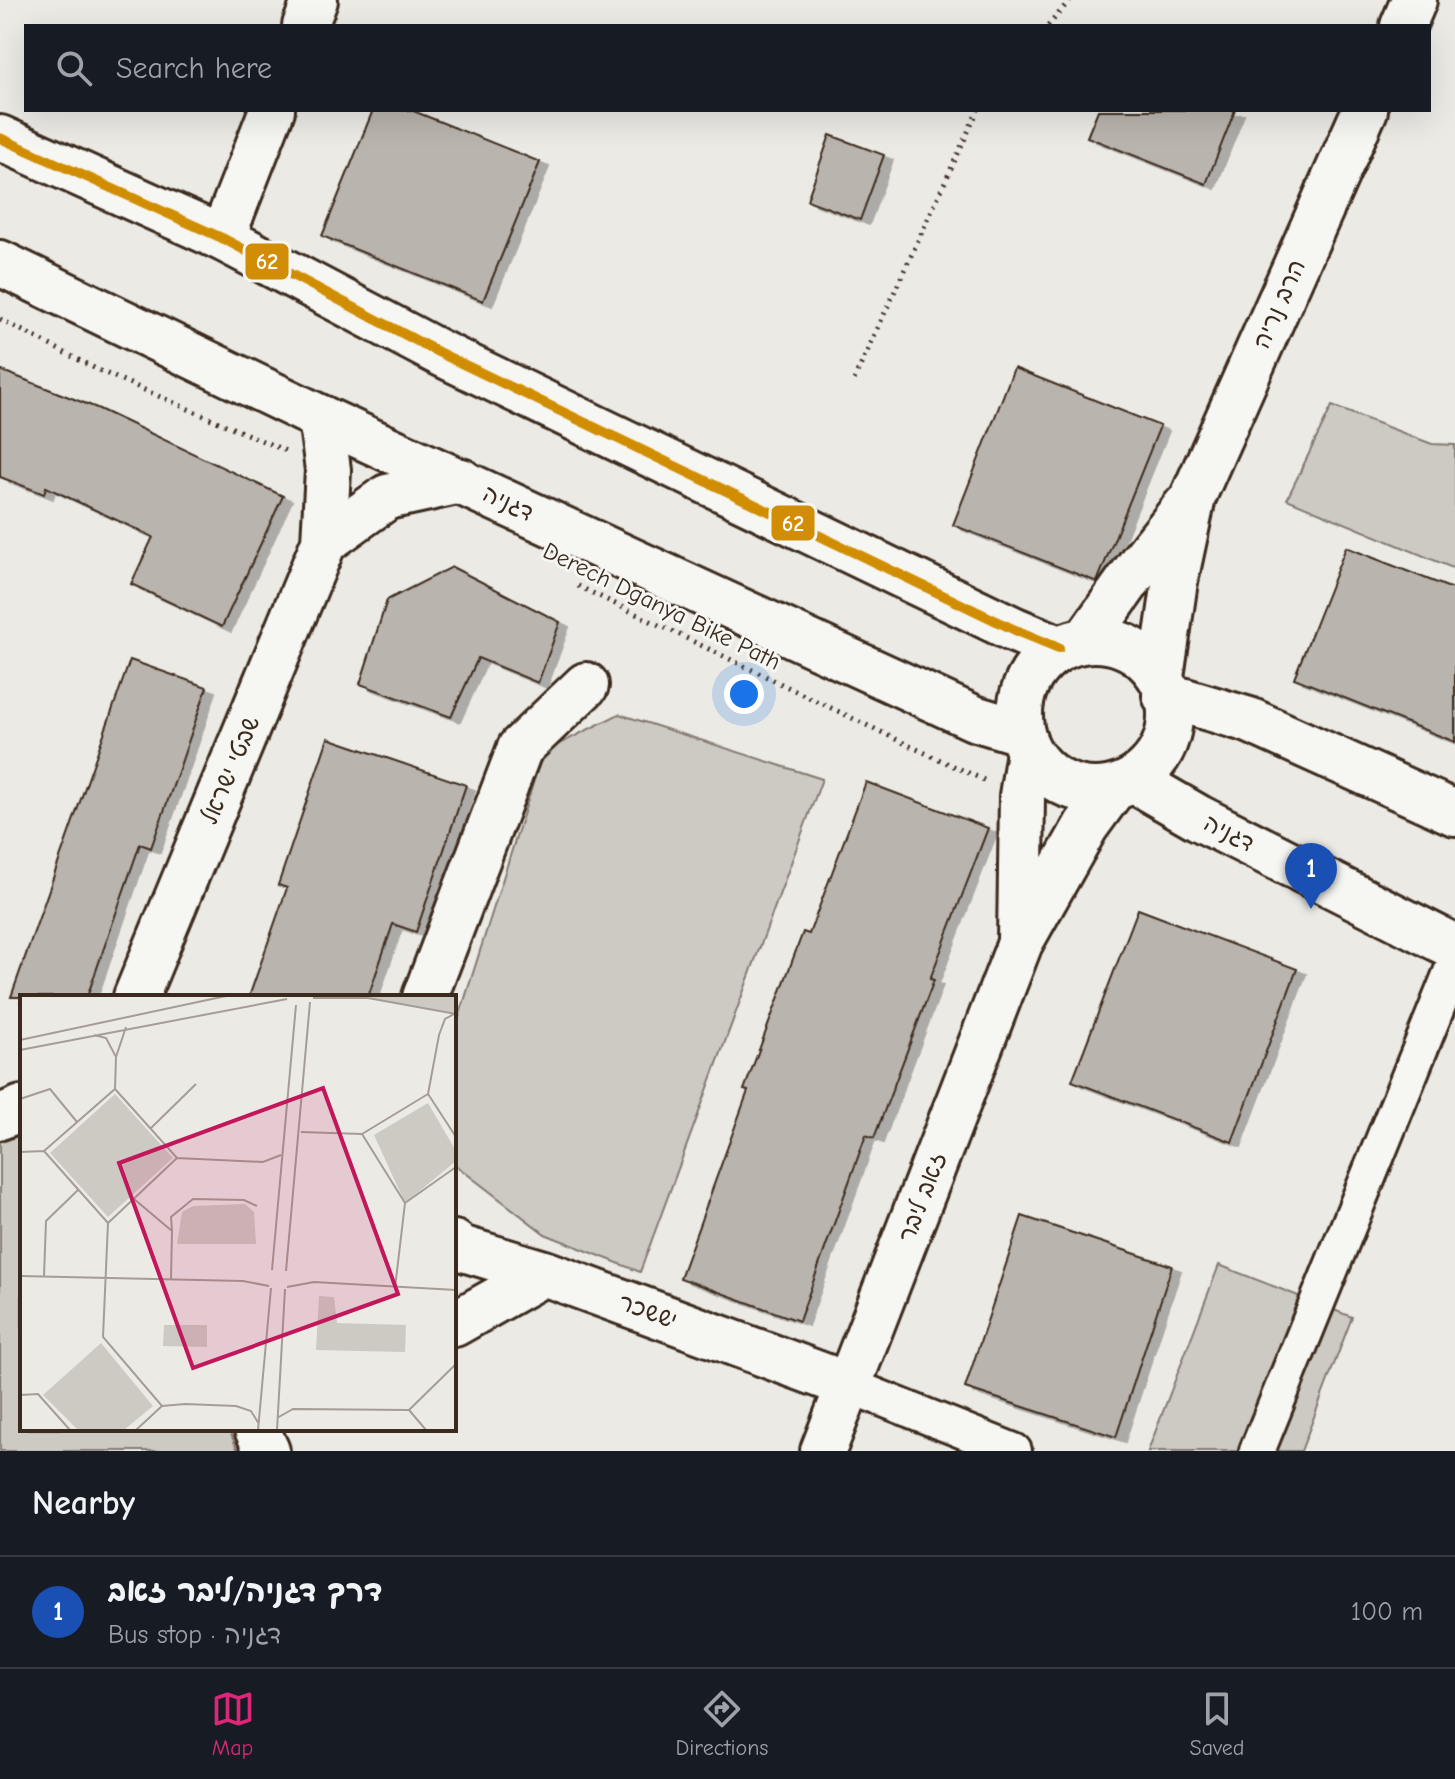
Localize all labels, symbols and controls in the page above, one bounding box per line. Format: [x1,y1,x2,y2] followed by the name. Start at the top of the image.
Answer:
[24,24,1431,112] search box
[52,46,96,90] icon: search
[116,51,272,86] text: Search here
[244,242,290,281] line badge: 62
[256,249,278,275] text: 62
[1247,255,1311,353] street label: הרב נריה
[478,479,538,527] street label: דגניה
[770,504,816,542] line badge: 62
[782,511,804,537] text: 62
[539,536,785,676] street label: Derech Dganya Bike Path
[724,674,764,714] your location
[195,712,265,828] street label: שבטי ישראל
[1199,809,1259,857] street label: דגניה
[1285,843,1337,909] pin: 1
[20,995,456,1431] inset map
[892,1148,952,1246] street label: זאב ליבר
[615,1288,681,1334] street label: יששכר
[32,1483,135,1523] text: Nearby
[108,1574,383,1609] text: דרך דגניה/ליבר זאב
[53,1597,63,1627] text: 1
[1351,1597,1423,1627] text: 100 m
[108,1620,281,1650] text: Bus stop · דגניה
[211,1687,255,1761] tab: Map
[676,1687,769,1761] tab: Directions
[1190,1687,1244,1761] tab: Saved

